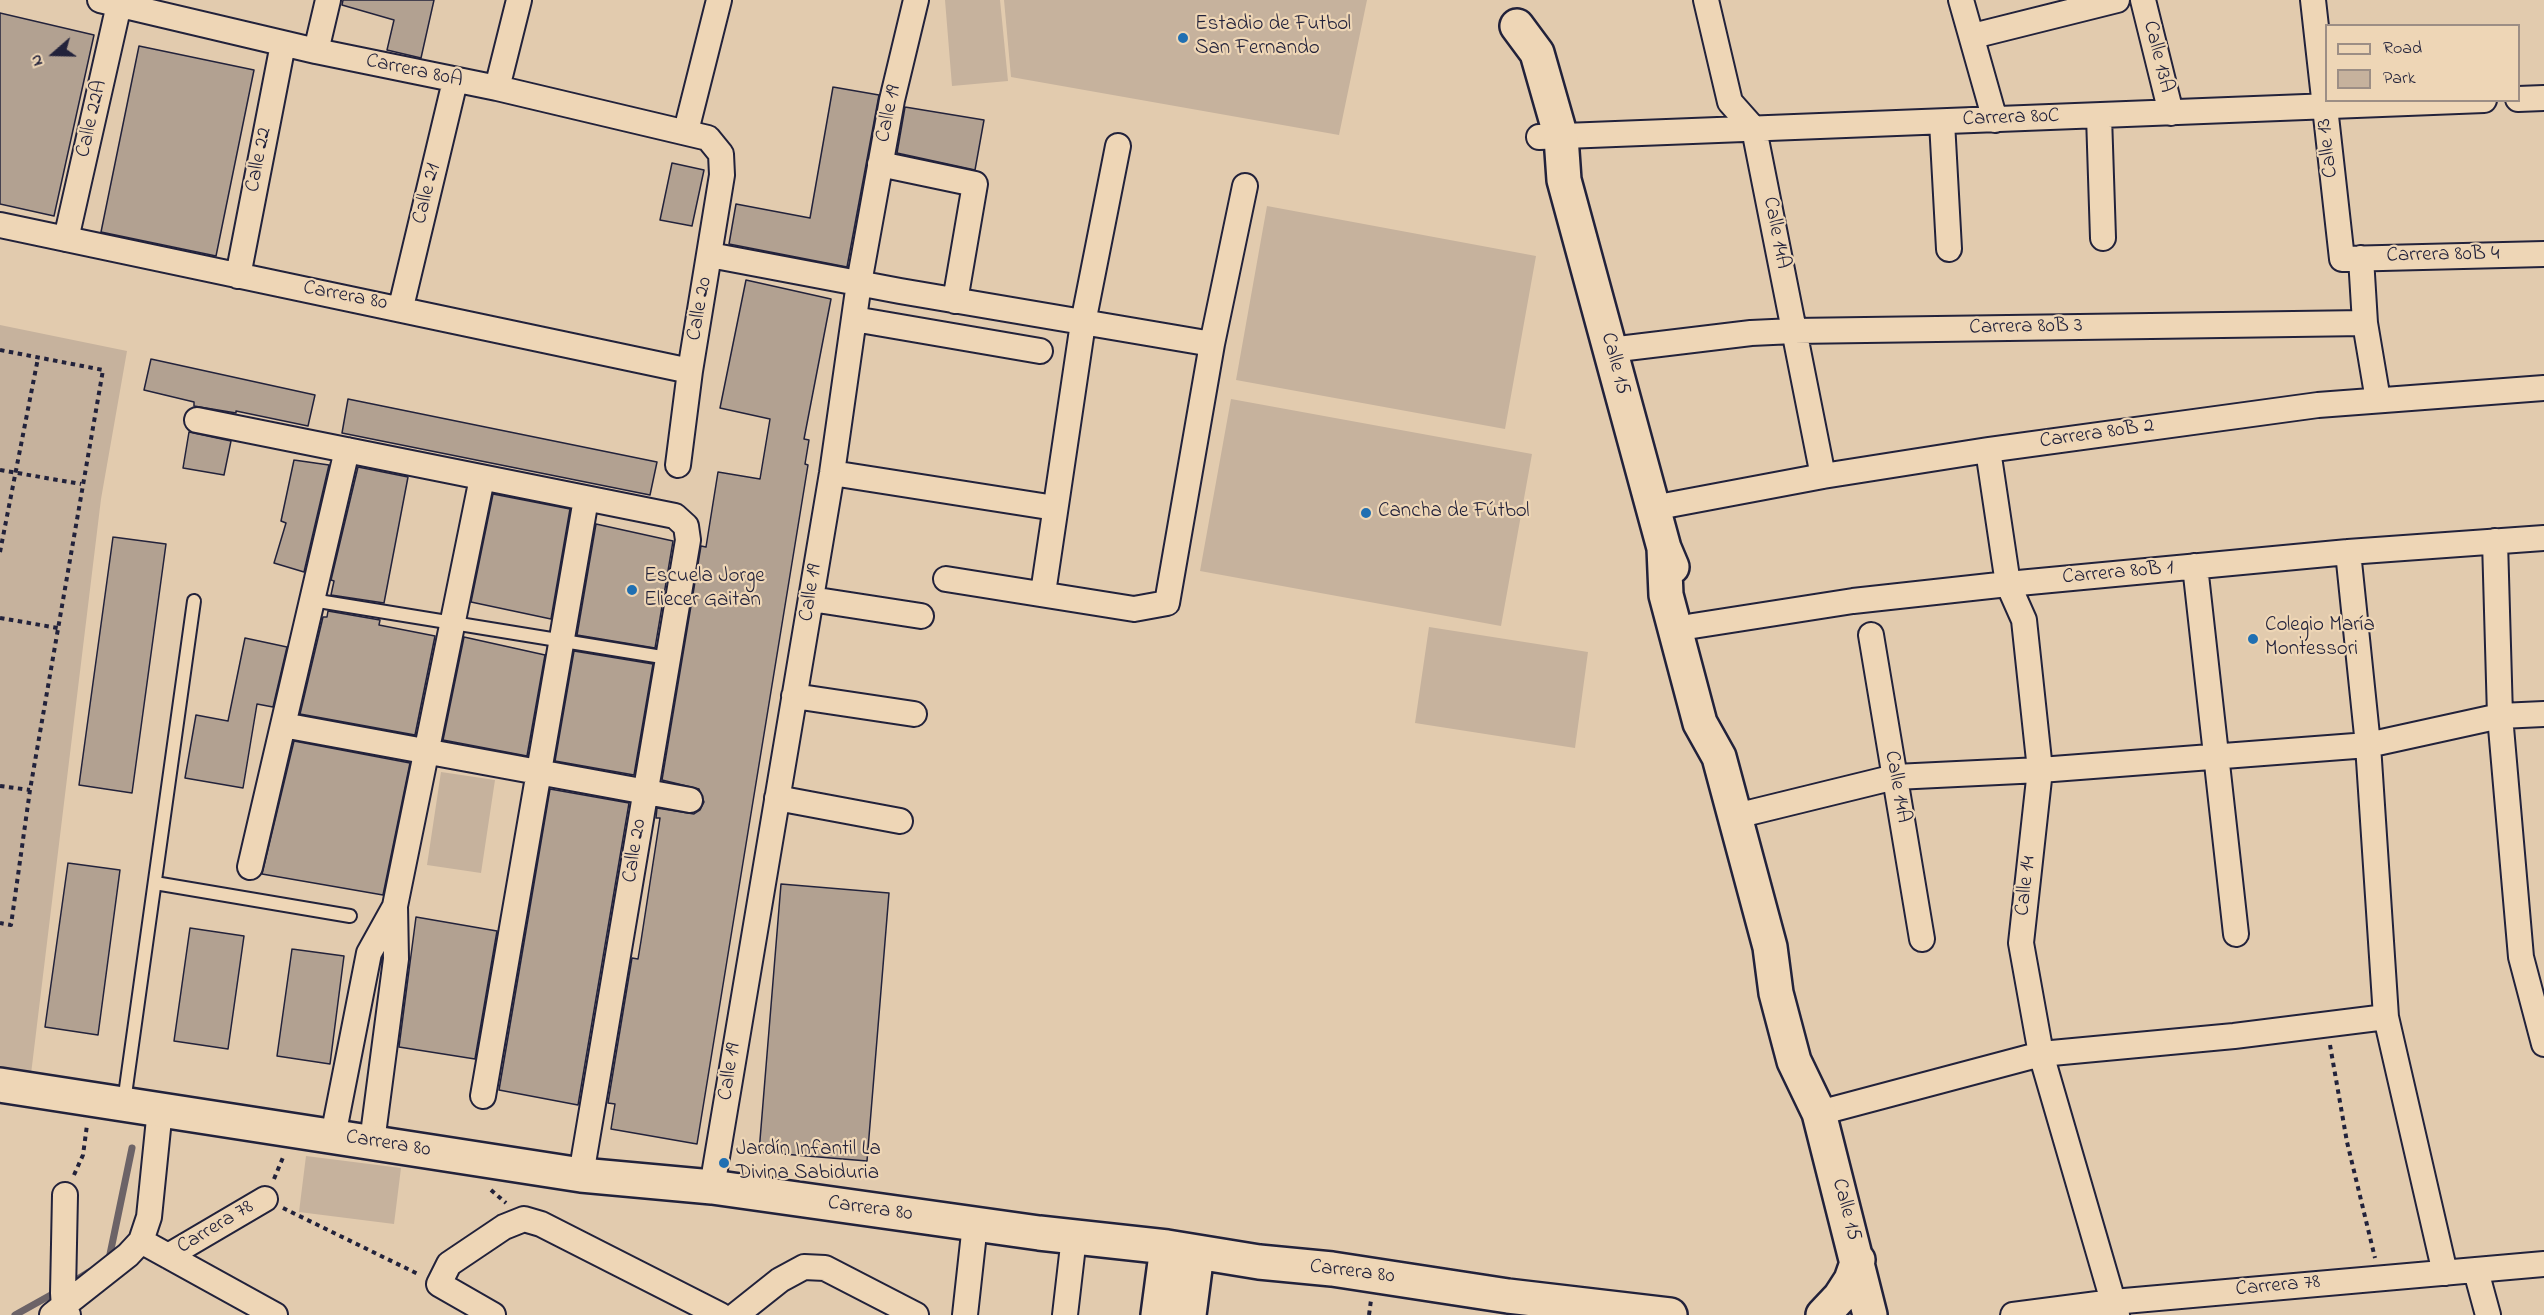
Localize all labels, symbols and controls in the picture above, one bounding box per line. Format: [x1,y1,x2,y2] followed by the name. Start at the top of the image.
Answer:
[1195,13,1351,63] place label: Estadio de Futbol San Fernando
[2136,19,2178,95] street label: Calle 13A
[24,24,84,84] north arrow
[2325,24,2520,102] legend
[1176,31,1190,45] marker: Estadio de Futbol San Fernando
[2383,36,2422,62] text: Road
[363,49,465,95] street label: Carrera 80A
[24,51,50,69] text: N
[2383,66,2416,92] text: Park
[72,78,114,160] street label: Calle 22A
[872,83,908,145] street label: Calle 19
[1962,105,2060,133] street label: Carrera 80C
[2313,117,2345,179] street label: Calle 13
[241,125,279,195] street label: Calle 22
[408,161,448,227] street label: Calle 21
[1756,195,1794,271] street label: Calle 14A
[2386,242,2500,270] street label: Carrera 80B 4
[683,275,719,343] street label: Calle 20
[301,276,389,318] street label: Carrera 80
[1969,314,2083,342] street label: Carrera 80B 3
[1594,330,1634,398] street label: Calle 15
[2038,415,2156,455] street label: Carrera 80B 2
[1378,500,1530,526] place label: Cancha de Fútbol
[1359,506,1373,520] marker: Cancha de Fútbol
[2061,557,2175,591] street label: Carrera 80B 1
[795,563,829,623] street label: Calle 19
[644,565,765,615] place label: Escuela Jorge Eliecer Gaitan
[625,583,639,597] marker: Escuela Jorge Eliecer Gaitan
[2265,614,2375,664] place label: Colegio María Montessori
[2246,632,2260,646] marker: Colegio María Montessori
[1877,749,1915,825] street label: Calle 14A
[619,817,653,885] street label: Calle 20
[2011,855,2043,917] street label: Calle 14
[714,1042,748,1102] street label: Calle 19
[344,1126,432,1164] street label: Carrera 80
[736,1138,881,1188] place label: Jardín Infantil La Divina Sabiduria
[717,1156,731,1170] marker: Jardín Infantil La Divina Sabiduria
[1825,1176,1865,1244] street label: Calle 15
[826,1192,914,1228] street label: Carrera 80
[173,1195,259,1261] street label: Carrera 78
[1308,1255,1396,1291] street label: Carrera 80
[2235,1271,2321,1303] street label: Carrera 78

